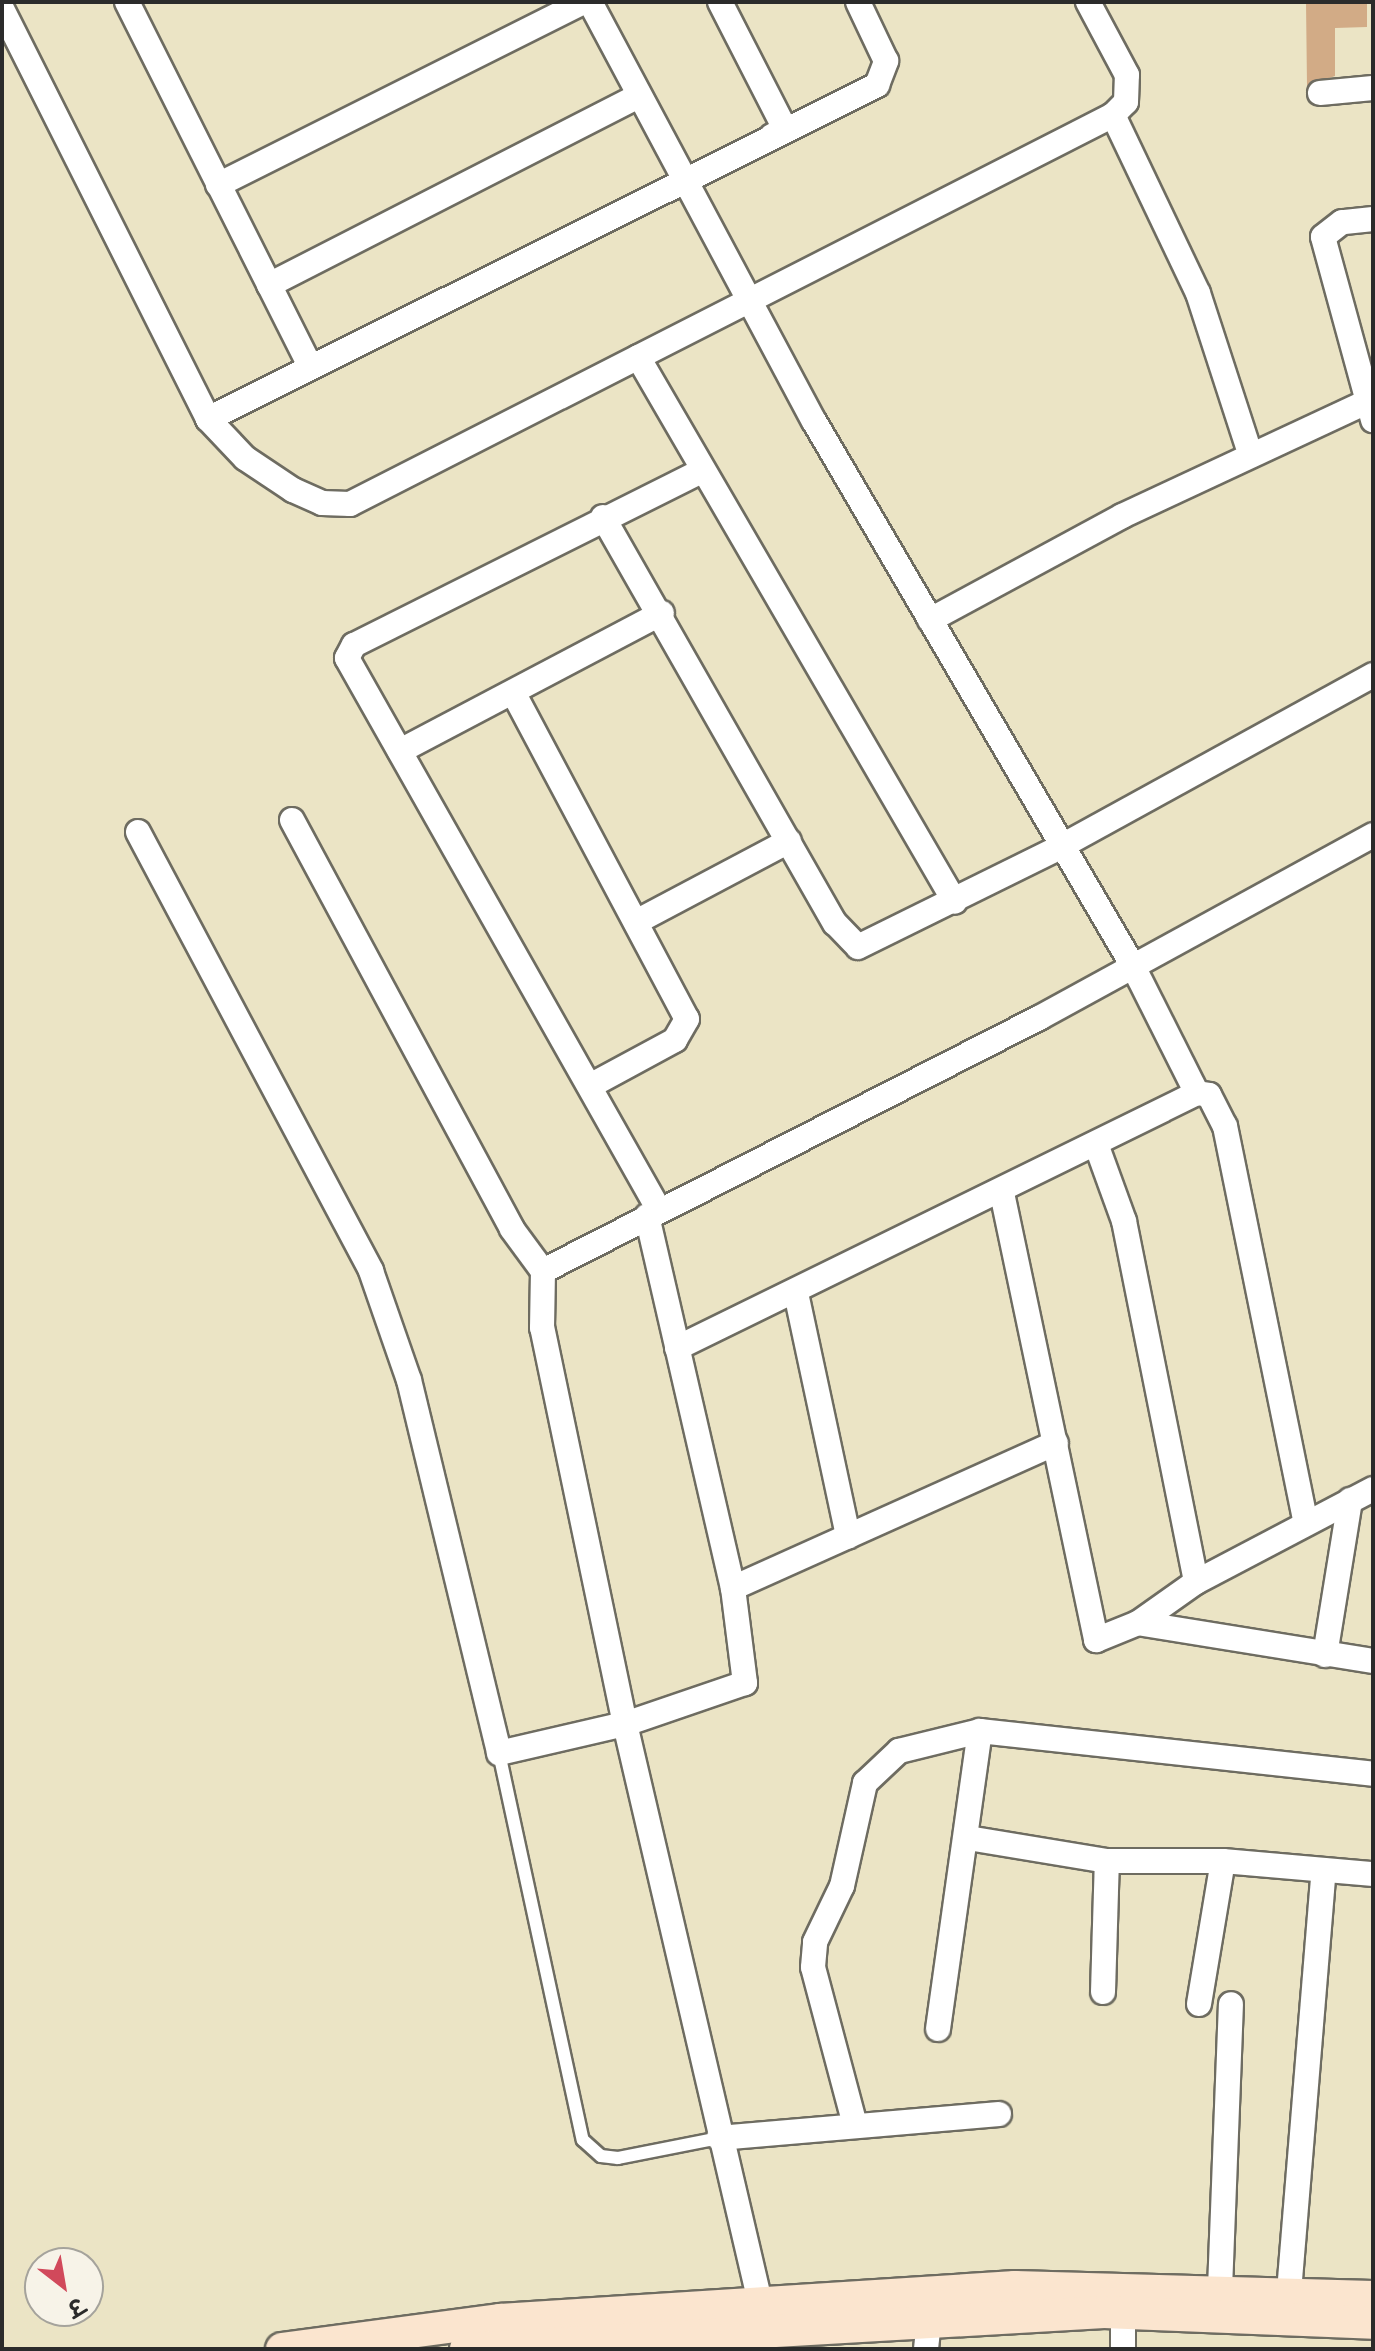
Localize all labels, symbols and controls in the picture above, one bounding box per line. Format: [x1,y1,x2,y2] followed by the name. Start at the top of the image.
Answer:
[24,2247,104,2327] north arrow
[62,2291,89,2322] text: उ

